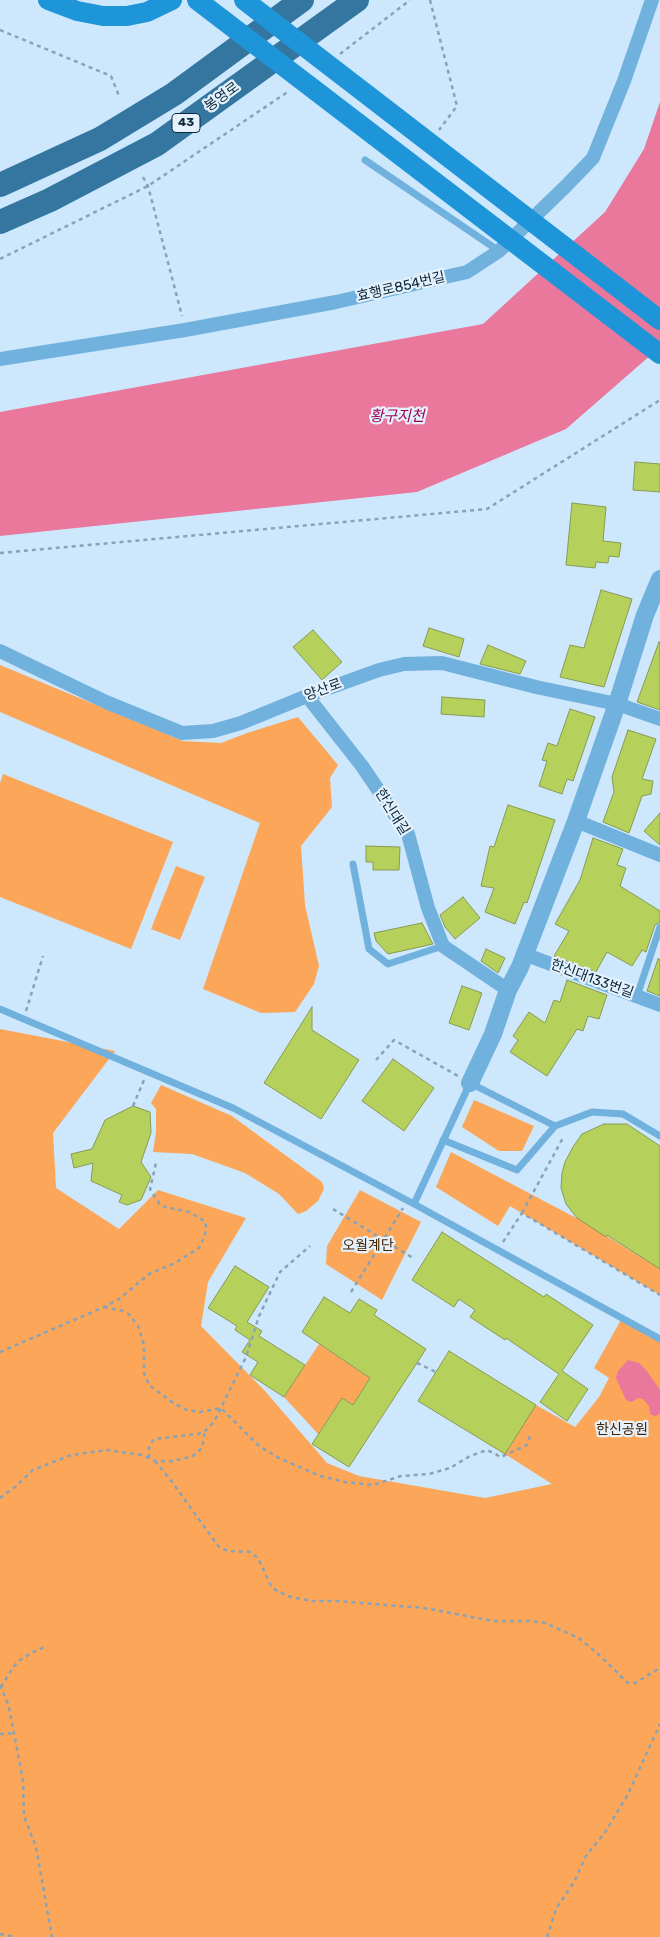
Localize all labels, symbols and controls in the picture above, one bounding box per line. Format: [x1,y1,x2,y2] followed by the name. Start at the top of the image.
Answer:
[201,79,243,115] street label: 봉영로
[172,114,200,132] road number: 43
[355,269,447,305] street label: 효행로854번길
[369,408,425,426] water label: 황구지천
[302,675,344,705] street label: 양산로
[371,786,413,838] street label: 한신대길
[548,956,636,1002] street label: 한신대133번길
[342,1238,394,1254] park label: 오월계단
[596,1422,648,1438] park label: 한신공원

